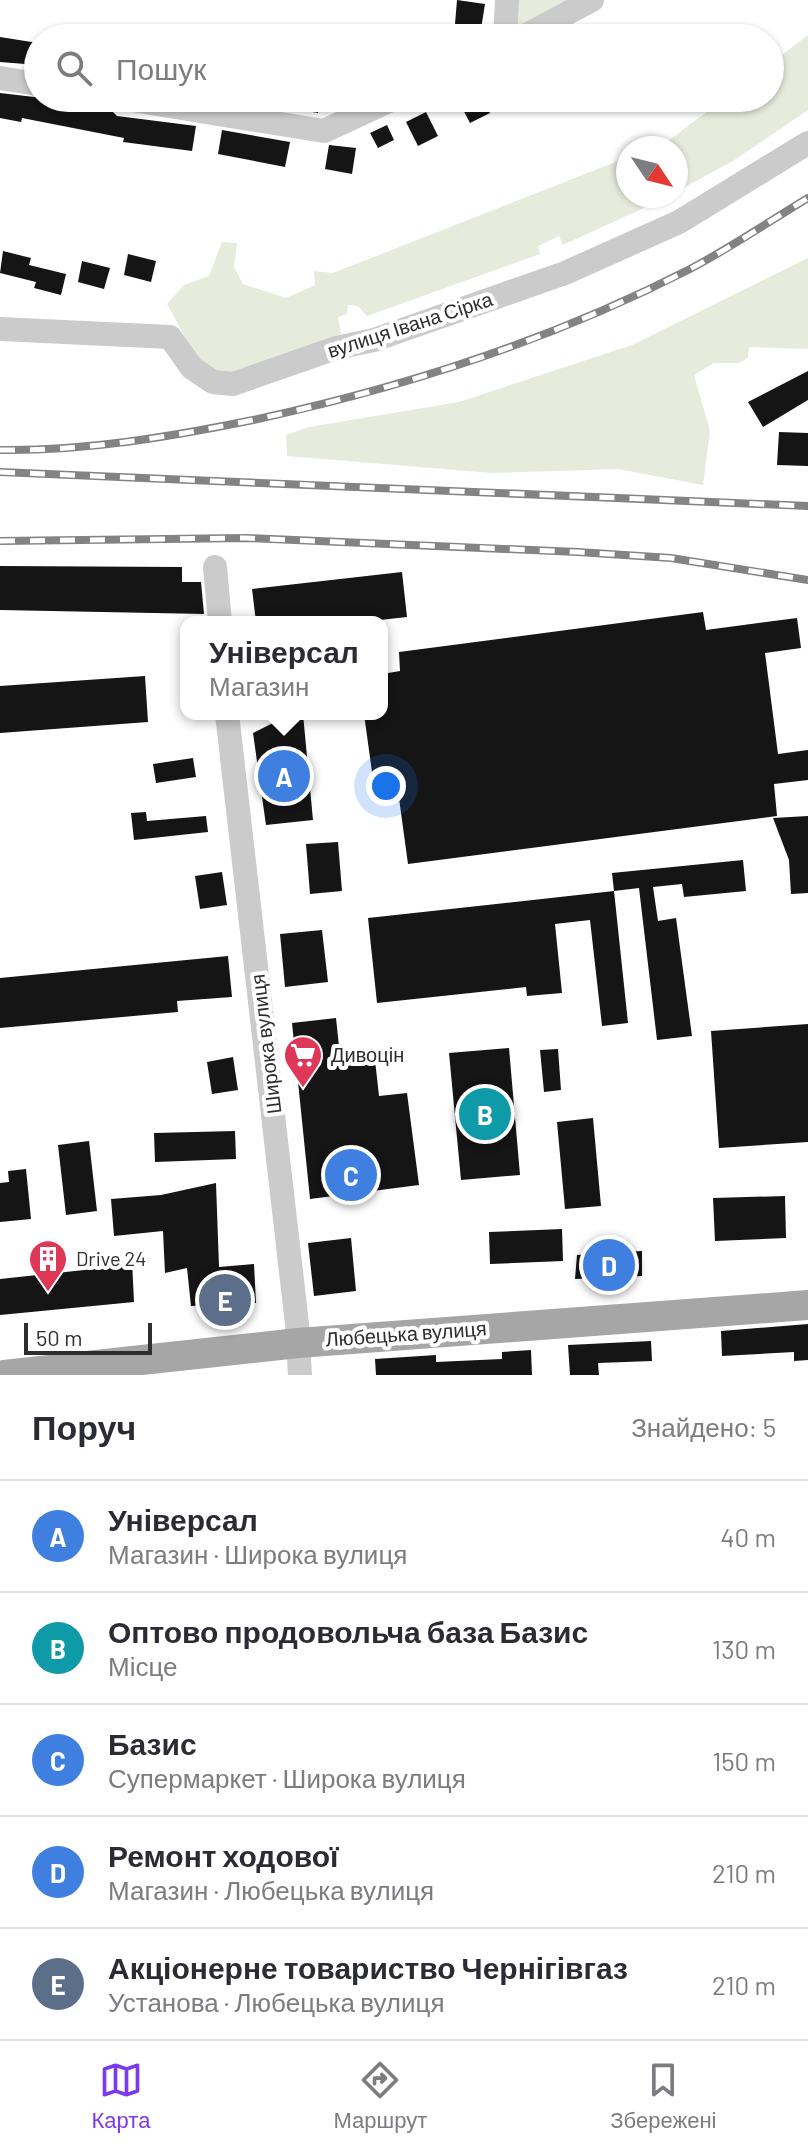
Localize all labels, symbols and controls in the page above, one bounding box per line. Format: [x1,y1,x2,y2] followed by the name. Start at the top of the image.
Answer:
[24,24,784,112] search box
[52,46,96,90] icon: search
[116,50,206,86] text: Пошук
[616,136,688,208] north arrow
[324,286,496,362] street label: вулиця Івана Сірка
[180,616,388,720] popup
[209,633,359,669] text: Універсал
[209,670,309,701] text: Магазин
[258,746,310,806] pin: A
[366,766,406,806] your location
[245,973,286,1116] street label: Широка вулиця
[282,1034,324,1089] supermarket icon: Дивоцін
[331,1042,404,1066] place label: Дивоцін
[459,1084,511,1144] pin: B
[325,1145,377,1205] pin: C
[583,1235,635,1295] pin: D
[27,1238,69,1293] building icon: Drive 24
[76,1246,146,1270] place label: Drive 24
[199,1270,251,1330] pin: E
[325,1315,487,1351] street label: Любецька вулиця
[24,1319,152,1355] scale bar
[36,1324,82,1350] text: 50 m
[32,1406,136,1447] text: Поруч
[631,1411,776,1442] text: Знайдено: 5
[108,1501,258,1537] text: Універсал
[49,1521,67,1552] text: A
[720,1521,776,1552] text: 40 m
[108,1538,407,1569] text: Магазин · Широка вулиця
[108,1613,588,1649] text: Оптово продовольча база Базис
[50,1633,66,1664] text: B
[712,1633,776,1664] text: 130 m
[108,1650,178,1681] text: Місце
[108,1725,197,1761] text: Базис
[50,1745,66,1776] text: C
[712,1745,776,1776] text: 150 m
[108,1762,466,1793] text: Супермаркет · Широка вулиця
[108,1837,339,1873] text: Ремонт ходової
[50,1857,66,1888] text: D
[712,1857,776,1888] text: 210 m
[108,1874,434,1905] text: Магазин · Любецька вулиця
[108,1949,628,1985] text: Акціонерне товариство Чернігівгаз
[50,1969,66,2000] text: E
[712,1969,776,2000] text: 210 m
[108,1986,445,2017] text: Установа · Любецька вулиця
[92,2058,150,2134] tab: Карта
[333,2058,427,2134] tab: Маршрут
[610,2058,716,2134] tab: Збережені

